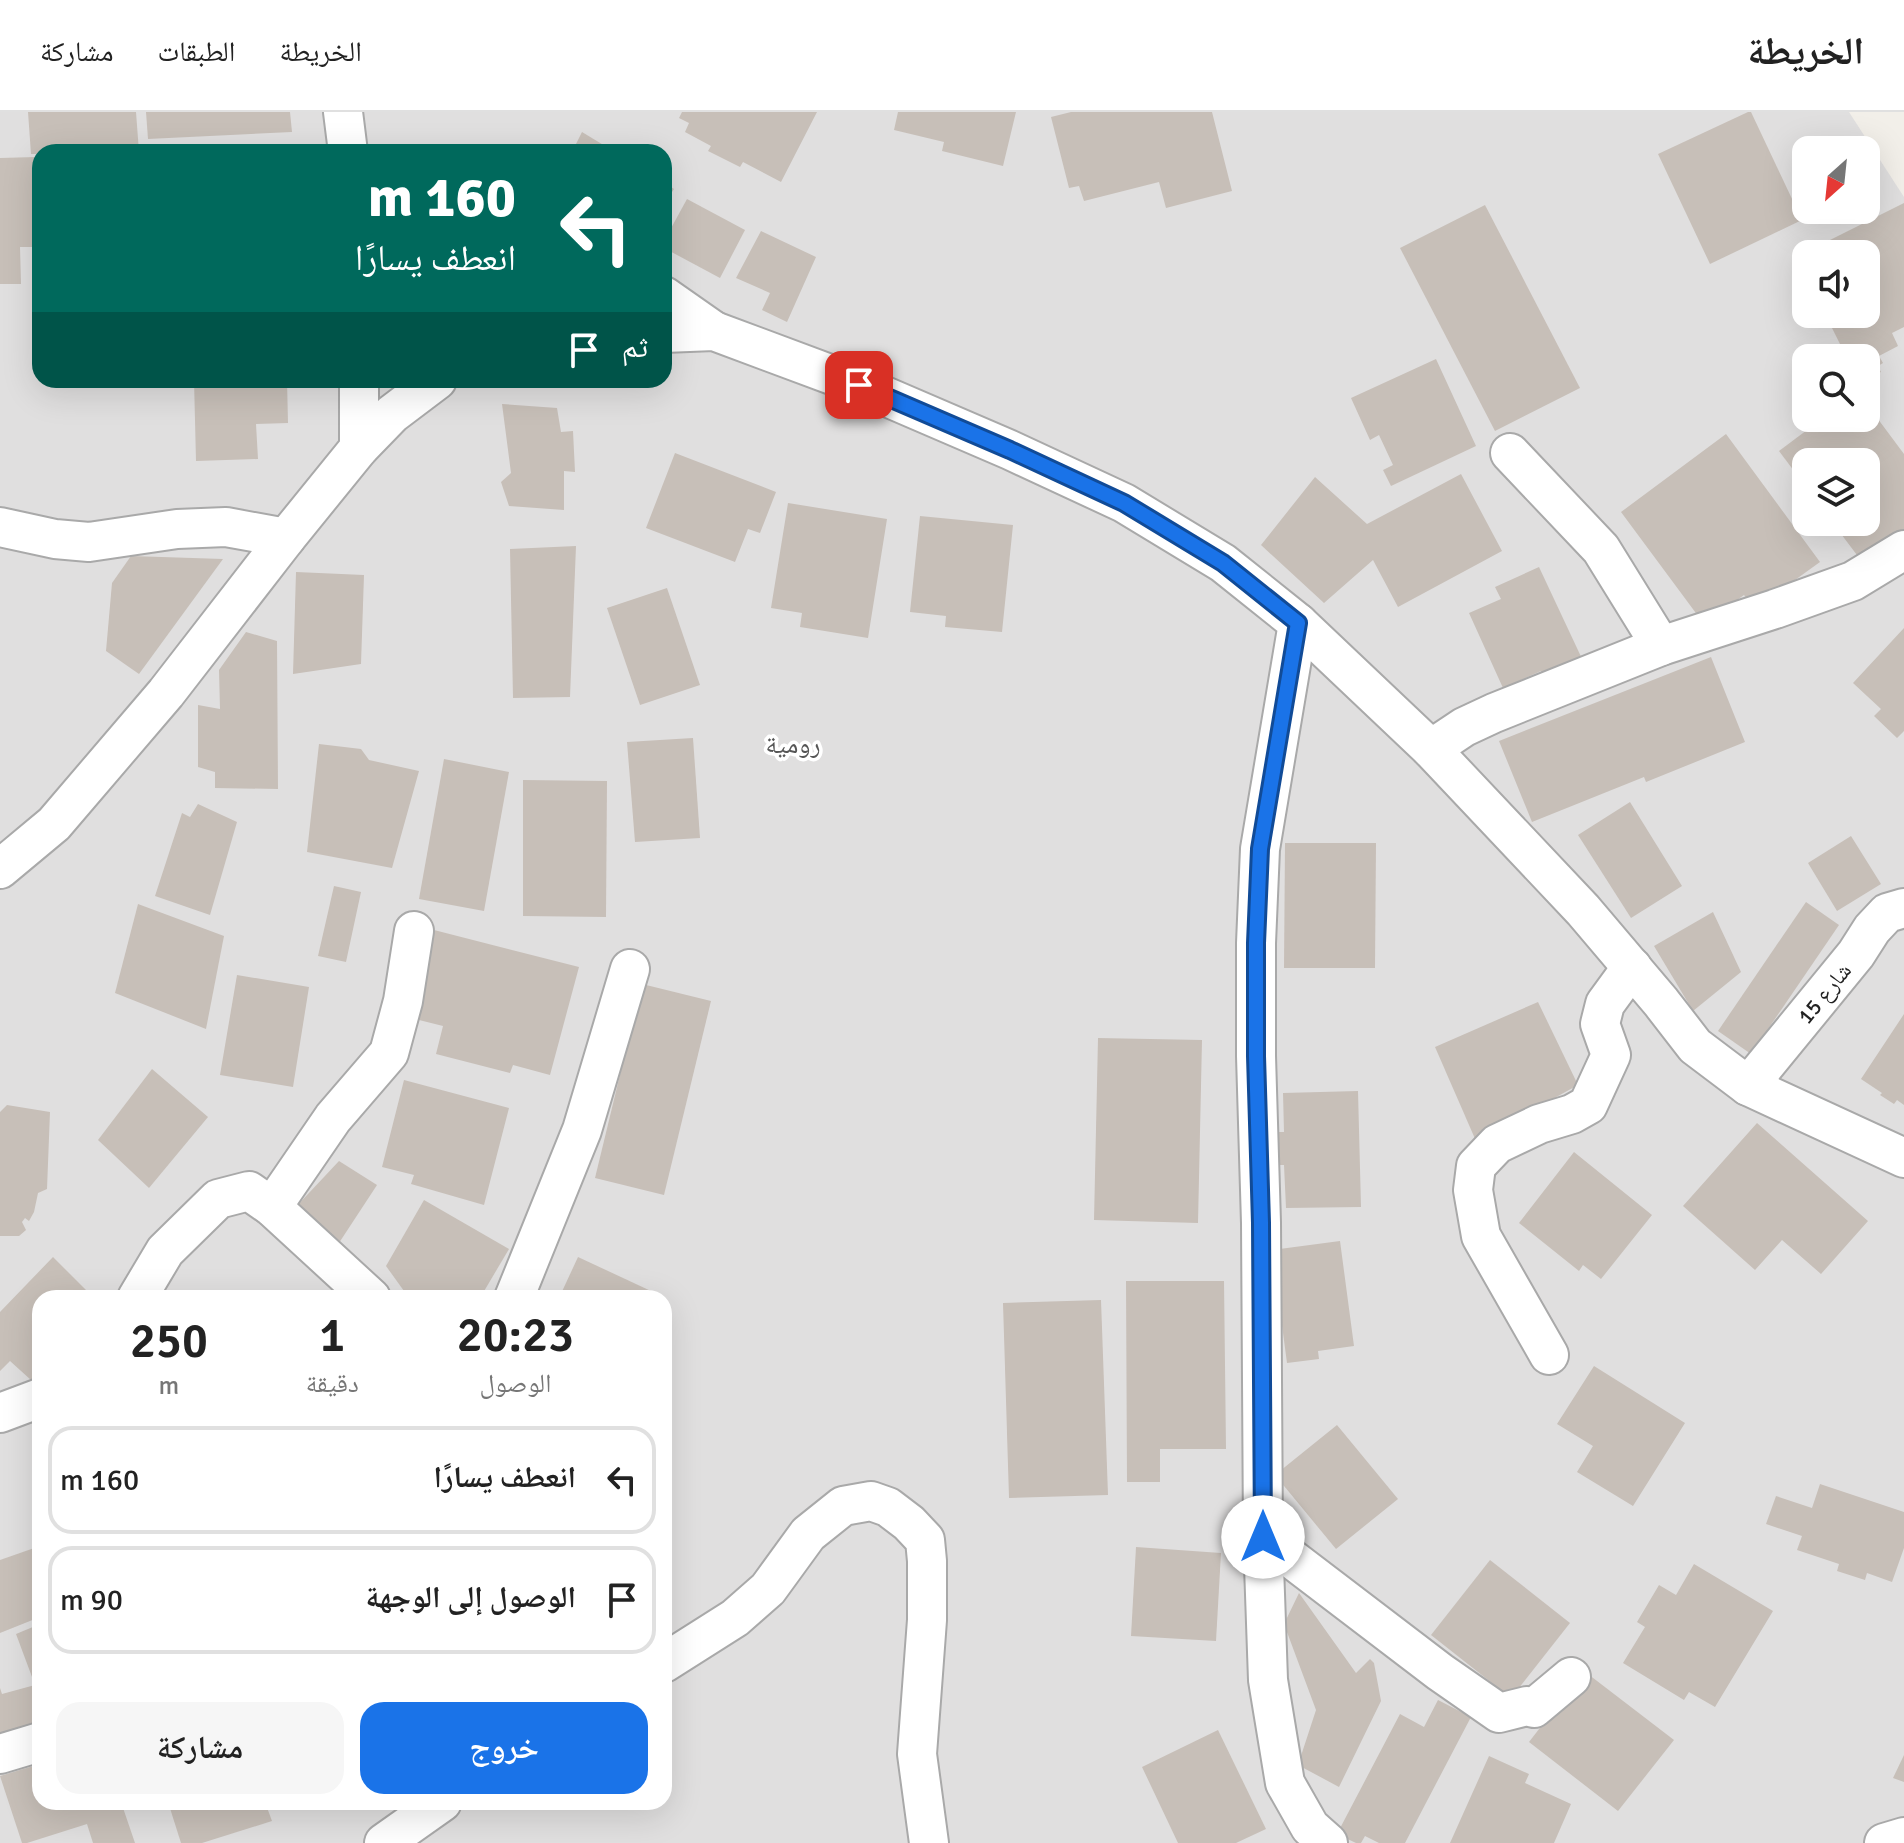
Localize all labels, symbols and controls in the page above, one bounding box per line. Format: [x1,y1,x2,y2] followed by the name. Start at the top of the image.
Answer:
[1747,28,1864,75] text: الخريطة
[40,35,114,69] text: مشاركة
[158,35,235,69] text: الطبقات
[279,35,362,69] text: الخريطة
[1792,136,1880,224] north arrow
[1792,136,1880,536] map controls
[368,163,516,232] text: 160 m
[544,176,648,280] icon: left
[355,236,516,281] text: انعطف يسارًا
[1792,240,1880,328] button: sound
[562,328,606,372] icon: arrive
[622,329,648,366] text: ثم
[1792,344,1880,432] button: search
[825,351,893,419] pin
[837,363,881,407] icon: arrive
[1792,448,1880,536] button: layers
[765,729,821,761] district label: رومية
[1792,957,1857,1029] street label: شارع 15
[319,1306,345,1365] text: 1
[457,1306,574,1365] text: 20:23
[130,1312,208,1371] text: 250
[306,1368,359,1400] text: دقيقة
[479,1368,551,1400] text: الوصول
[159,1370,179,1402] text: m
[600,1458,644,1502] icon: left
[433,1459,576,1496] text: انعطف يسارًا
[60,1462,139,1499] text: 160 m
[1221,1495,1305,1579] position arrow
[600,1578,644,1622] icon: arrive
[366,1579,576,1616] text: الوصول إلى الوجهة
[60,1582,123,1619] text: 90 m
[56,1702,344,1794] button: مشاركة
[360,1702,648,1794] button: خروج

